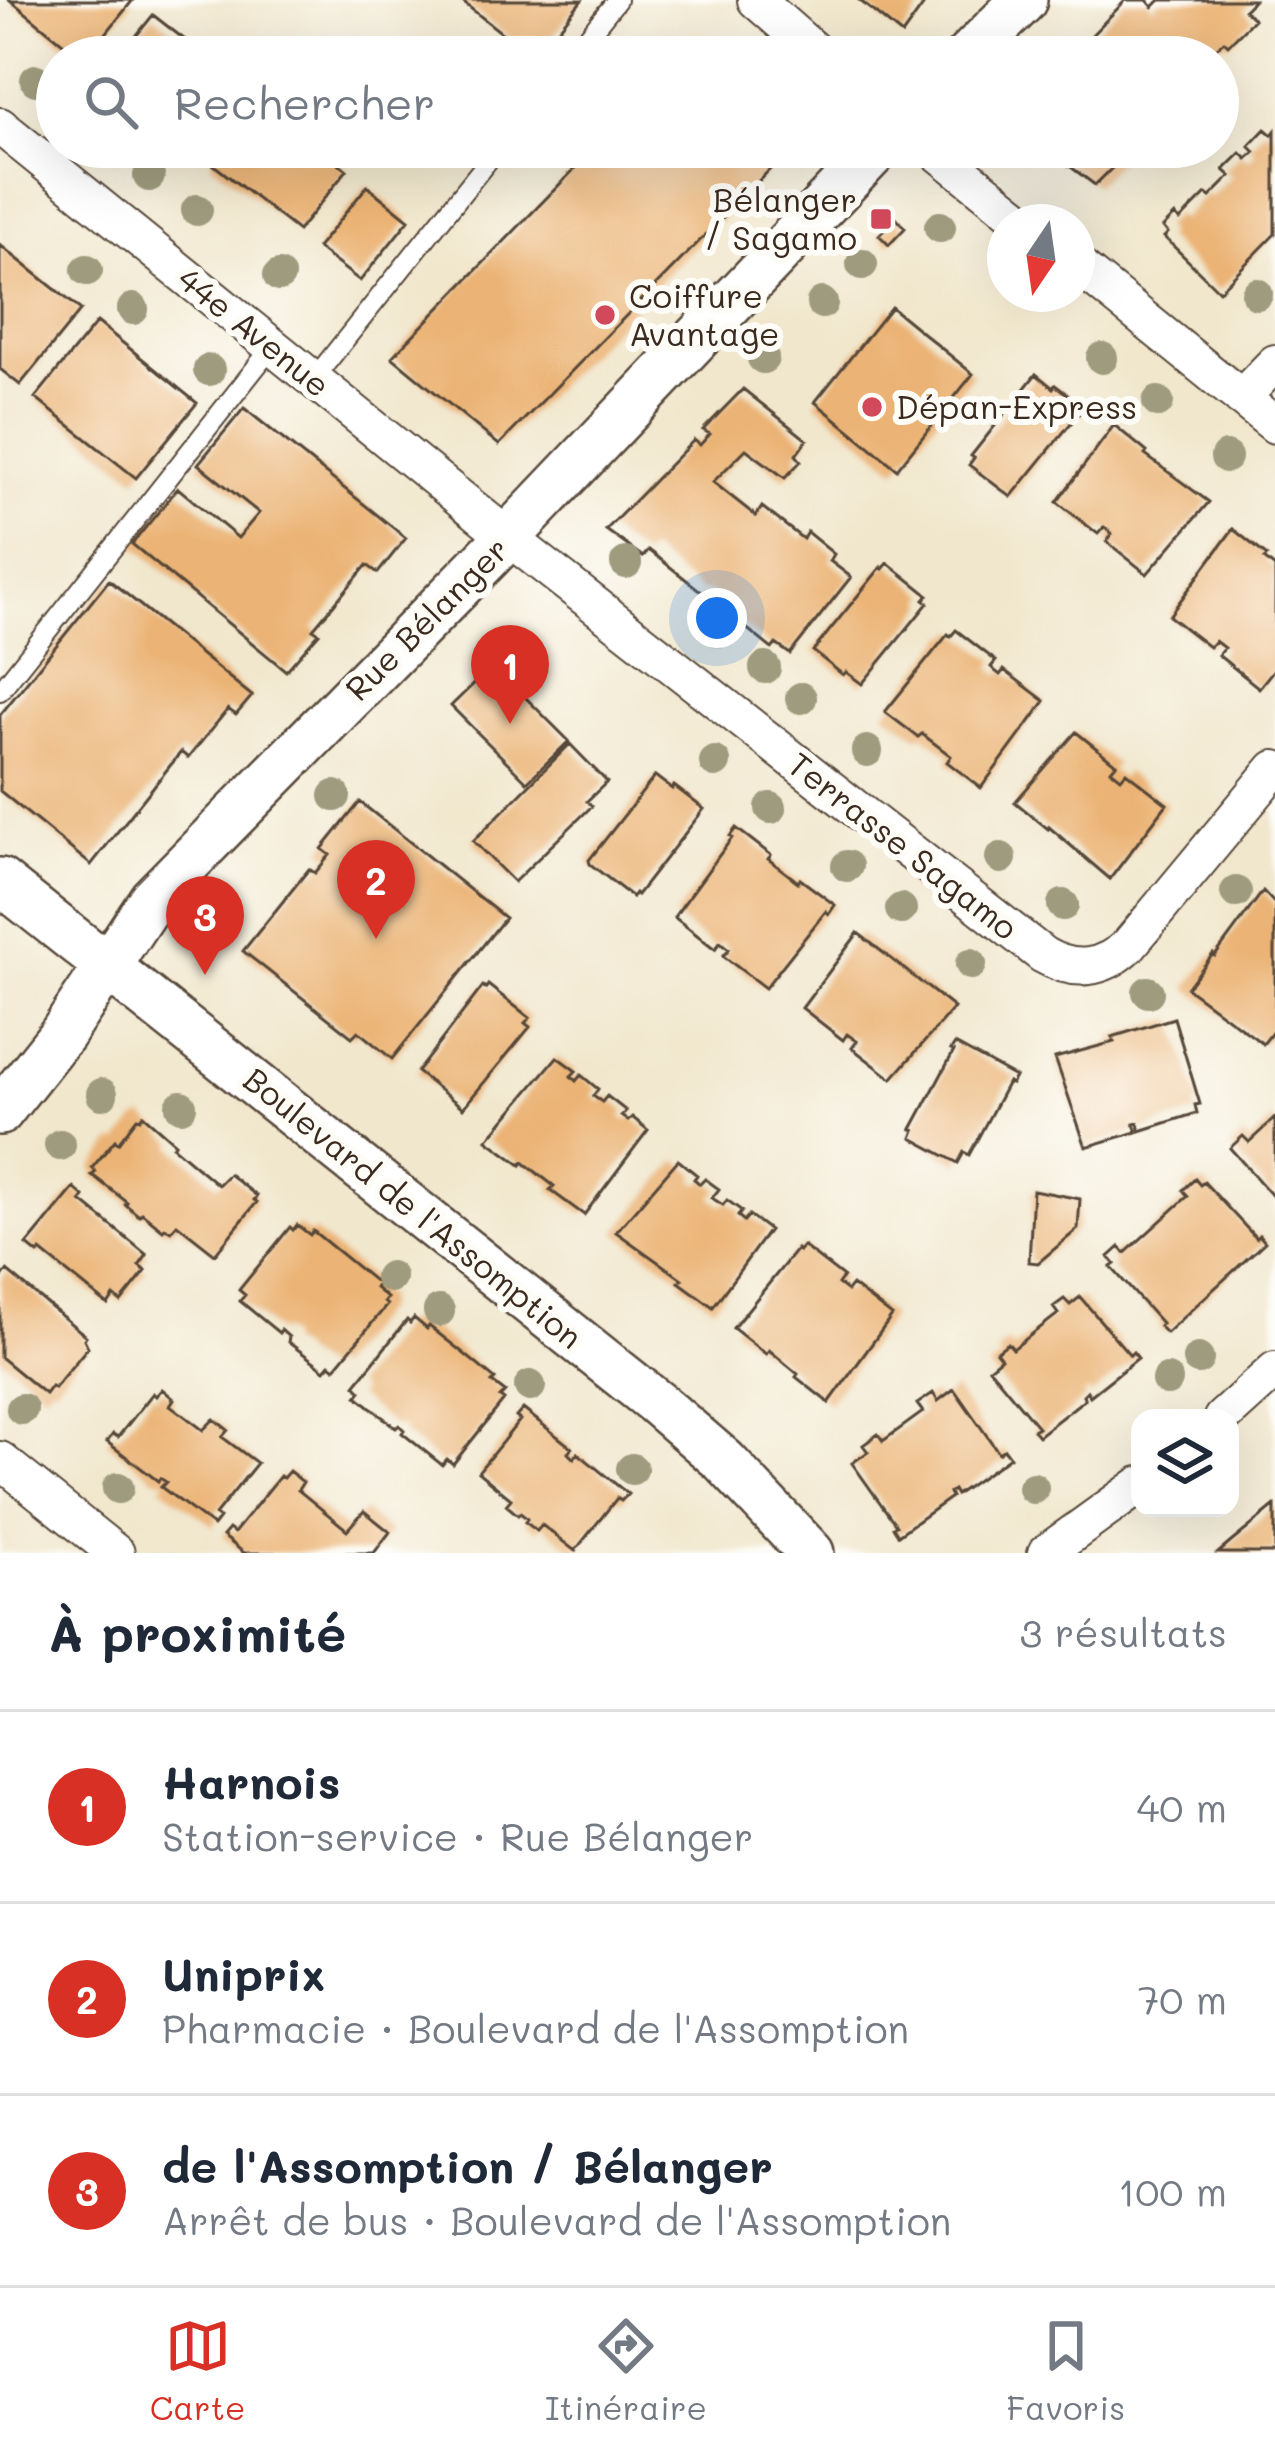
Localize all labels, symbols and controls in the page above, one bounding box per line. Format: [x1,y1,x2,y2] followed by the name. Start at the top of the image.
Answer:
[36,36,1239,168] search box
[78,69,144,135] icon: search
[174,73,435,131] text: Rechercher
[704,177,857,258] place label: Bélanger / Sagamo
[987,204,1095,312] north arrow
[868,206,894,232] marker: Bélanger / Sagamo
[170,256,340,405] street label: 44e Avenue
[629,273,779,354] place label: Coiffure Avantage
[592,302,618,328] marker: Coiffure Avantage
[896,384,1137,427] place label: Dépan-Express
[859,394,885,420] marker: Dépan-Express
[335,527,517,709] street label: Rue Bélanger
[687,588,747,648] your location
[471,625,549,724] pin: 1
[780,742,1028,948] street label: Terrasse Sagamo
[337,840,415,939] pin: 2
[166,876,244,975] pin: 3
[236,1057,592,1357] street label: Boulevard de l'Assomption
[1131,1409,1239,1517] map controls
[1131,1409,1239,1517] button: layers
[48,1598,346,1665] text: À proximité
[1020,1606,1227,1657] text: 3 résultats
[162,1752,340,1810] text: Harnois
[78,1781,96,1832] text: 1
[1136,1781,1227,1832] text: 40 m
[162,1810,753,1861] text: Station-service · Rue Bélanger
[162,1944,325,2002] text: Uniprix
[76,1973,98,2024] text: 2
[1138,1973,1227,2024] text: 70 m
[162,2002,909,2053] text: Pharmacie · Boulevard de l'Assomption
[162,2136,773,2194] text: de l'Assomption / Bélanger
[75,2165,99,2216] text: 3
[1118,2165,1227,2216] text: 100 m
[162,2194,951,2245] text: Arrêt de bus · Boulevard de l'Assomption
[150,2313,245,2428] tab: Carte
[545,2313,707,2428] tab: Itinéraire
[1006,2313,1125,2428] tab: Favoris

